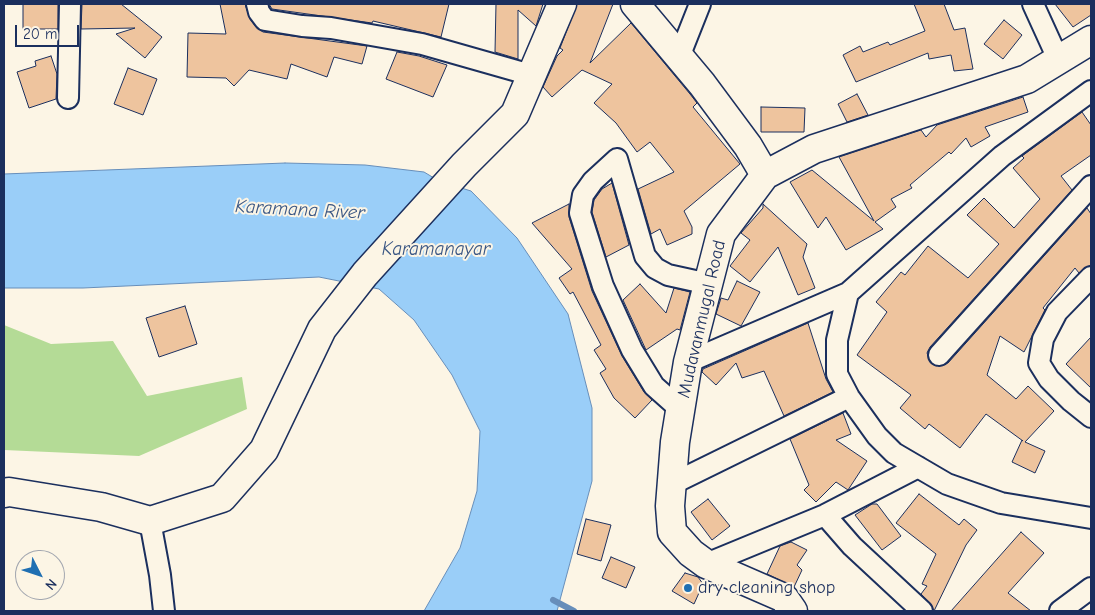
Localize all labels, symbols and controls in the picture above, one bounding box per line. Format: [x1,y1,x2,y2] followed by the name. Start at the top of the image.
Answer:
[18,15,81,47] scale bar
[23,25,57,43] text: 20 m
[235,195,365,225] water label: Karamana River
[673,238,731,400] street label: Mudavanmugal Road
[382,239,490,261] water label: Karamanayar
[15,550,65,600] north arrow
[42,575,60,594] text: N
[698,577,835,599] place label: dry cleaning shop
[682,582,694,594] marker: dry cleaning shop

